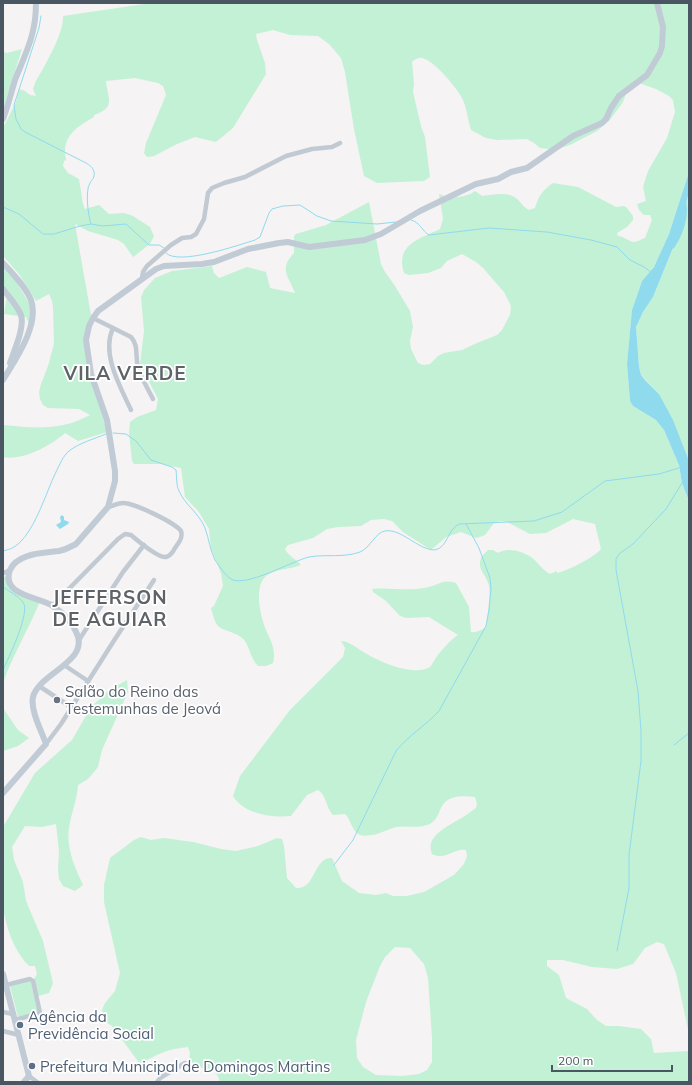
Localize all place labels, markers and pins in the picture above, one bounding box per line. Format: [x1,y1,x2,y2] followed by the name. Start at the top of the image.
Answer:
[65,682,221,718] place label: Salão do Reino das Testemunhas de Jeová
[52,695,62,705] marker: Salão do Reino das Testemunhas de Jeová
[28,1007,154,1043] place label: Agência da Previdência Social
[15,1020,25,1030] marker: Agência da Previdência Social
[40,1057,330,1076] place label: Prefeitura Municipal de Domingos Martins
[27,1061,37,1071] marker: Prefeitura Municipal de Domingos Martins

